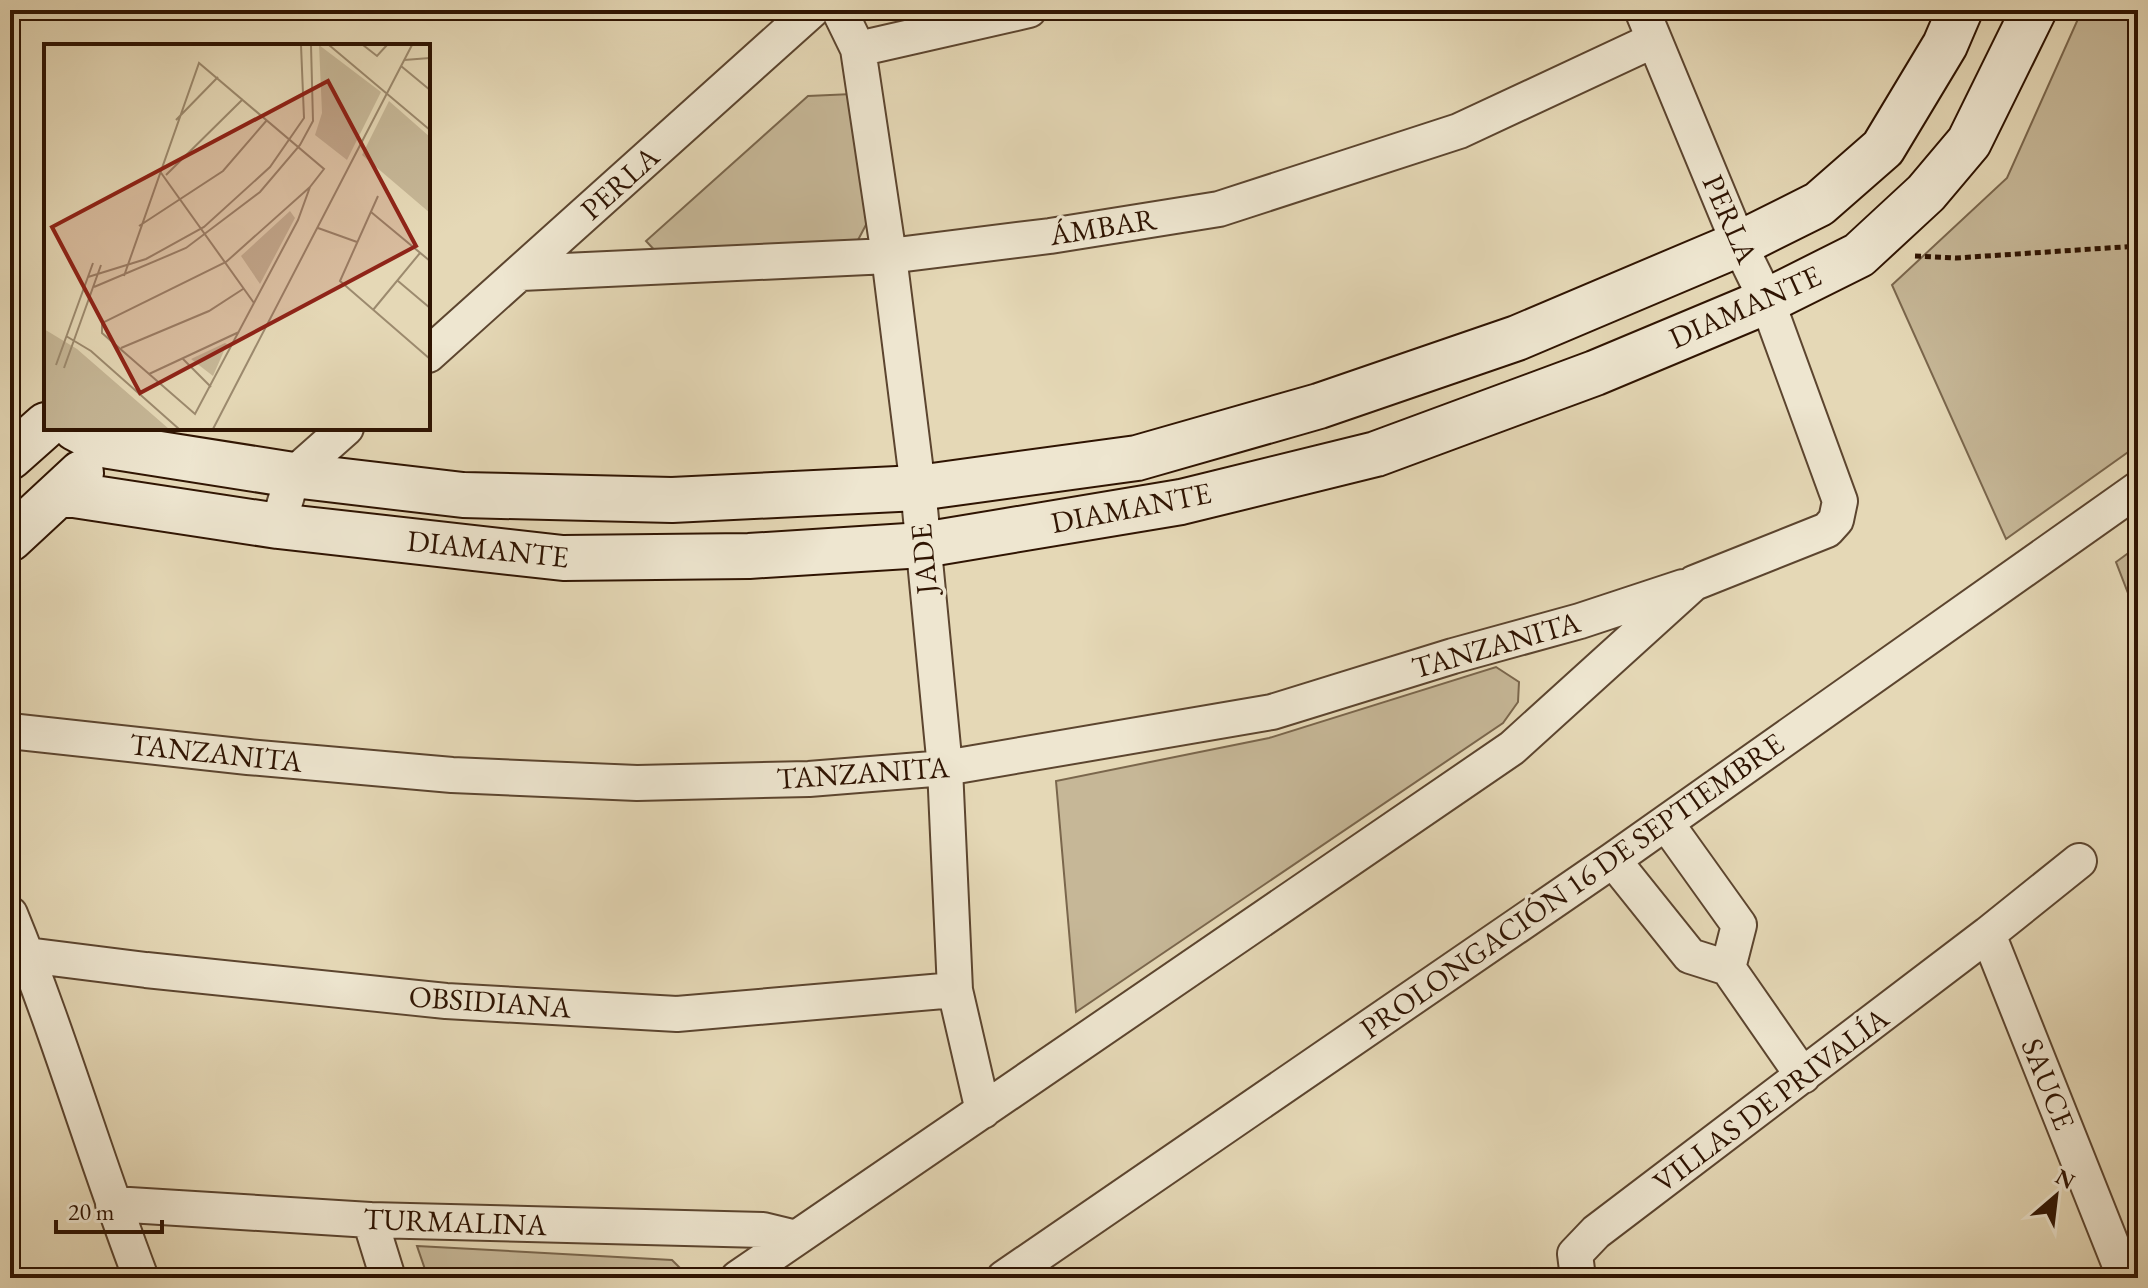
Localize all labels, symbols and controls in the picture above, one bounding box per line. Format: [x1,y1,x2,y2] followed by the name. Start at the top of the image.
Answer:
[44,44,430,430] inset map
[572,137,668,228] street label: PERLA
[1694,168,1767,269] street label: PERLA
[1046,199,1160,254] street label: ÁMBAR
[1663,256,1827,357] street label: DIAMANTE
[1048,473,1214,542] street label: DIAMANTE
[405,521,571,576] street label: DIAMANTE
[901,522,946,599] street label: JADE
[1407,602,1585,687] street label: TANZANITA
[128,724,304,781] street label: TANZANITA
[1352,724,1791,1047] street label: PROLONGACIÓN 16 DE SEPTIEMBRE
[775,747,951,798] street label: TANZANITA
[407,976,573,1027] street label: OBSIDIANA
[1645,998,1897,1201] street label: VILLAS DE PRIVALÍA
[2013,1032,2084,1135] street label: SAUCE
[2016,1156,2096,1236] north arrow
[2050,1162,2080,1196] text: N
[56,1184,162,1234] scale bar
[68,1196,115,1227] text: 20 m
[363,1199,548,1244] street label: TURMALINA

